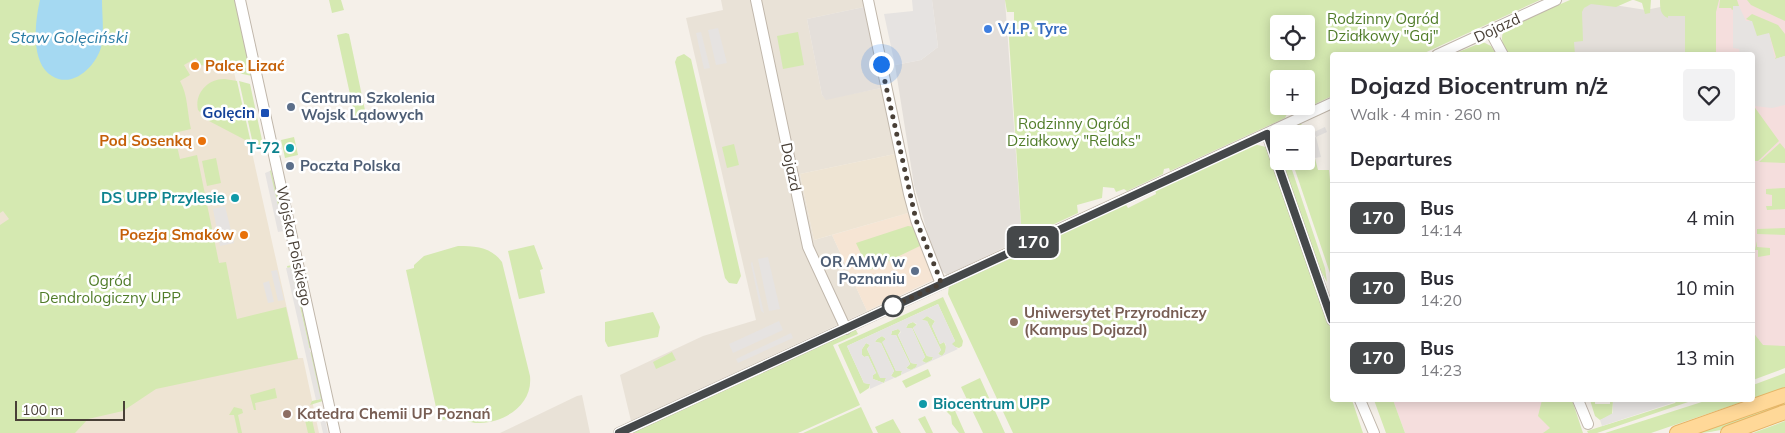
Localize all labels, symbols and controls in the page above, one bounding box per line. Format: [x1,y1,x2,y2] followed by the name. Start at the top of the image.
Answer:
[1327,9,1439,45] park label: Rodzinny Ogród Działkowy "Gaj"
[1471,9,1523,47] street label: Dojazd
[1270,15,1315,170] map controls
[1270,15,1315,60] button: locate
[997,19,1067,38] place label: V.I.P. Tyre
[982,23,994,35] marker: V.I.P. Tyre
[10,27,128,47] water label: Staw Golęciński
[869,52,894,77] your location
[205,56,285,75] place label: Palce Lizać
[189,60,201,72] marker: Palce Lizać
[1683,69,1735,121] button: heart
[1270,70,1315,115] button: +
[1350,70,1608,100] text: Dojazd Biocentrum n/ż
[301,88,435,124] place label: Centrum Szkolenia Wojsk Lądowych
[285,101,297,113] marker: Centrum Szkolenia Wojsk Lądowych
[202,103,255,122] place label: Golęcin
[1350,104,1501,124] text: Walk · 4 min · 260 m
[259,107,271,119] marker: Golęcin
[1007,114,1141,150] park label: Rodzinny Ogród Działkowy "Relaks"
[1270,125,1315,170] button: −
[99,131,192,150] place label: Pod Sosenką
[196,135,208,147] marker: Pod Sosenką
[247,138,280,157] place label: T-72
[777,141,806,193] street label: Dojazd
[284,142,296,154] marker: T-72
[1350,147,1452,171] text: Departures
[300,156,400,175] place label: Poczta Polska
[284,160,296,172] marker: Poczta Polska
[273,184,316,308] street label: Wojska Polskiego
[101,188,225,207] place label: DS UPP Przylesie
[229,192,241,204] marker: DS UPP Przylesie
[1420,196,1454,220] text: Bus
[1361,206,1394,229] text: 170
[1686,206,1735,230] text: 4 min
[1420,220,1462,240] text: 14:14
[120,225,235,244] place label: Poezja Smaków
[1004,226,1062,258] line badge: 170
[238,229,250,241] marker: Poezja Smaków
[1017,230,1049,253] text: 170
[820,252,906,288] place label: OR AMW w Poznaniu
[909,265,921,277] marker: OR AMW w Poznaniu
[1420,266,1454,290] text: Bus
[39,271,181,307] park label: Ogród Dendrologiczny UPP
[1361,276,1394,299] text: 170
[1675,276,1735,300] text: 10 min
[1420,290,1462,310] text: 14:20
[882,295,904,317] unlabelled marker
[1024,303,1207,339] place label: Uniwersytet Przyrodniczy (Kampus Dojazd)
[1008,316,1020,328] marker: Uniwersytet Przyrodniczy (Kampus Dojazd)
[1420,336,1454,360] text: Bus
[1361,346,1394,369] text: 170
[1675,346,1735,370] text: 13 min
[1420,360,1462,380] text: 14:23
[933,394,1050,413] place label: Biocentrum UPP
[15,398,125,421] scale bar
[917,398,929,410] marker: Biocentrum UPP
[22,401,63,419] text: 100 m
[297,404,490,423] place label: Katedra Chemii UP Poznań
[281,408,293,420] marker: Katedra Chemii UP Poznań

